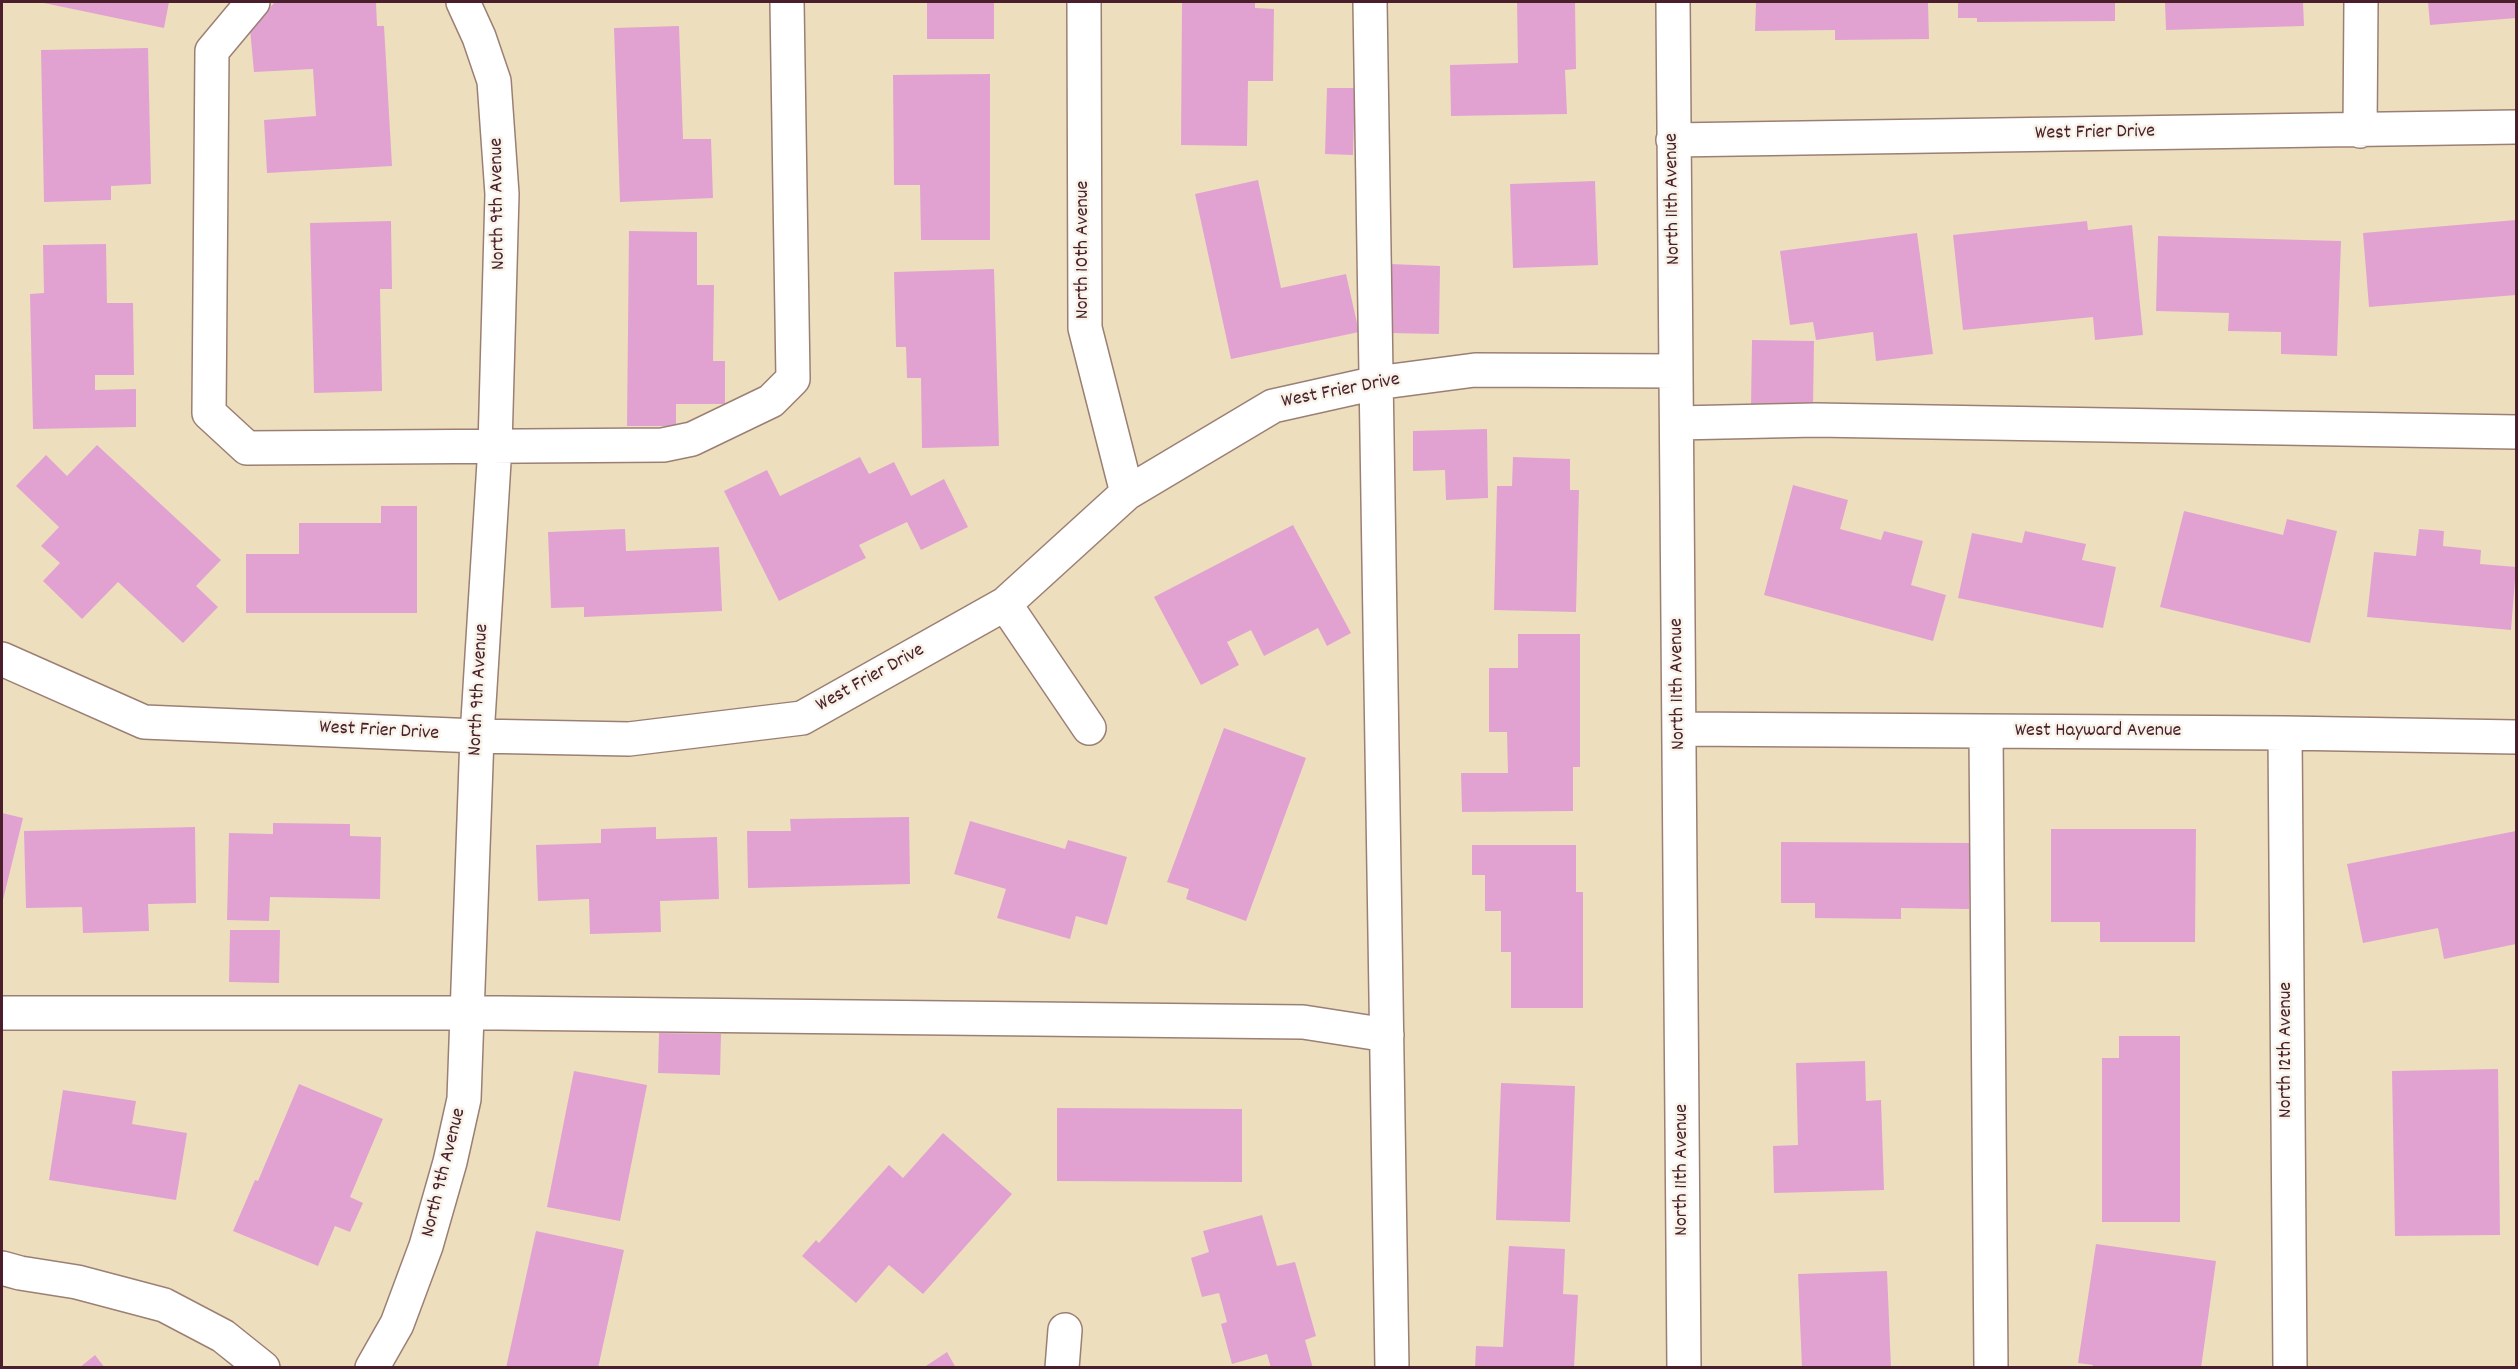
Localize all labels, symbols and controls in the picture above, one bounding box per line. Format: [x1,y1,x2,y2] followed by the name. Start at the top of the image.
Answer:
[2035,121,2155,147] street label: West Frier Drive
[1661,133,1687,265] street label: North 11th Avenue
[486,138,512,270] street label: North 9th Avenue
[1072,181,1096,319] street label: North 10th Avenue
[1280,369,1402,415] street label: West Frier Drive
[1666,618,1692,750] street label: North 11th Avenue
[465,623,495,757] street label: North 9th Avenue
[813,639,929,719] street label: West Frier Drive
[318,717,440,747] street label: West Frier Drive
[2015,720,2181,744] street label: West Hayward Avenue
[2275,982,2299,1118] street label: North 12th Avenue
[1671,1104,1695,1236] street label: North 11th Avenue
[417,1106,473,1240] street label: North 9th Avenue

